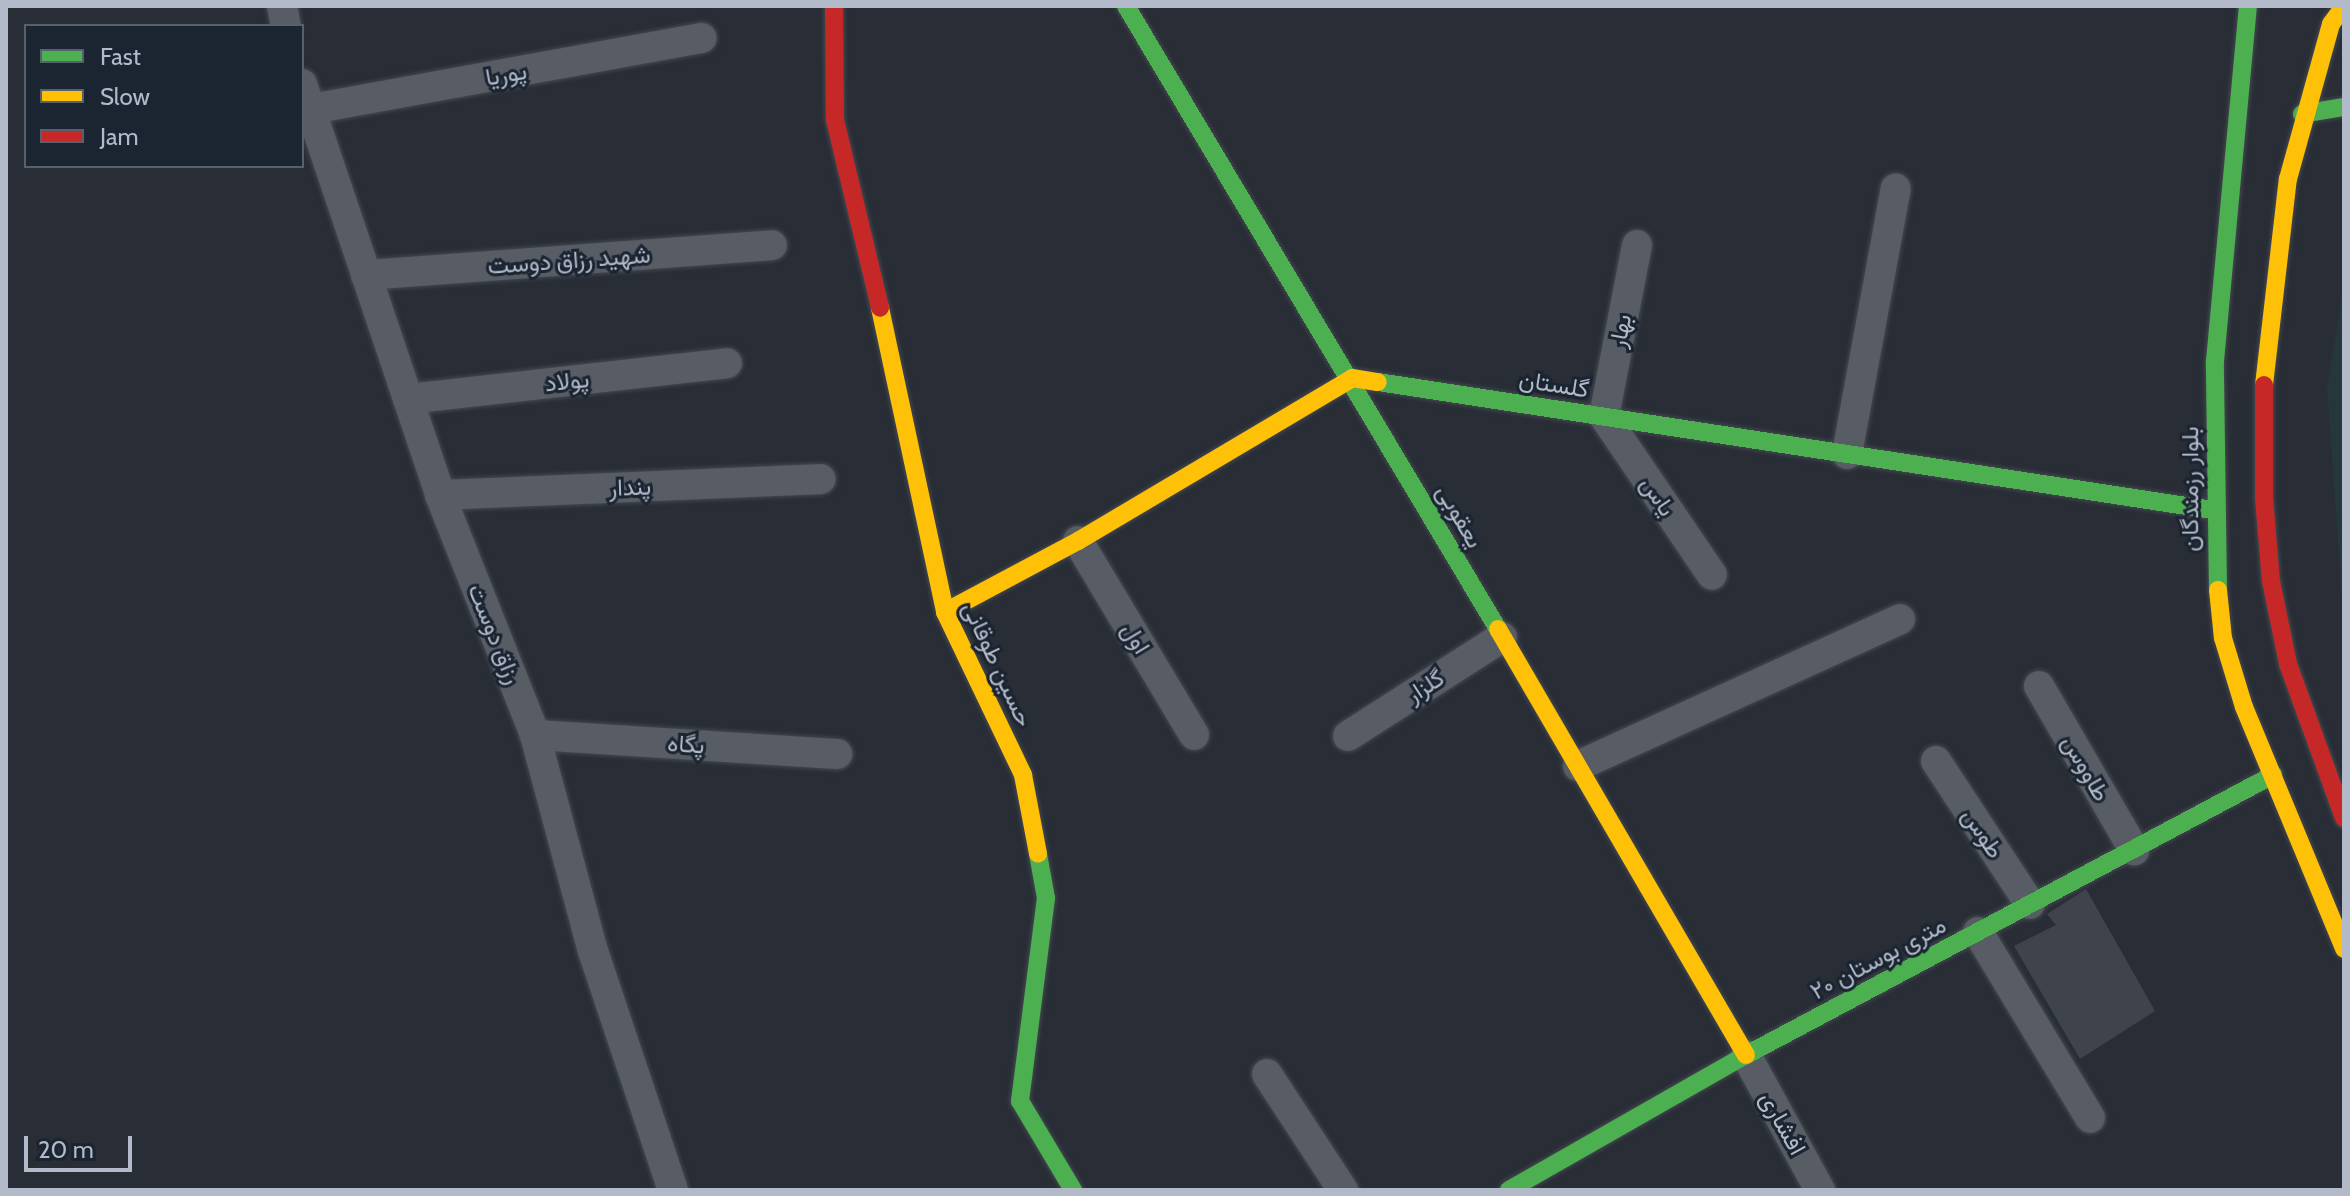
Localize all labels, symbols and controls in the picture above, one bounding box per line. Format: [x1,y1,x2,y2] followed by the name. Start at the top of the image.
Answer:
[24,24,304,168] legend
[100,42,141,71] text: Fast
[483,56,529,92] street label: پوریا
[100,82,150,111] text: Slow
[100,122,138,151] text: Jam
[487,240,651,280] street label: شهید رزاق دوست
[1603,312,1637,350] street label: بهار
[543,364,591,398] street label: پولاد
[1517,364,1591,404] street label: گلستان
[2176,426,2204,552] street label: بلوار رزمندگان
[1634,470,1682,522] street label: یاس
[608,472,652,502] street label: پندار
[1430,479,1490,553] street label: یعقوبی
[462,580,528,688] street label: رزاق دوست
[957,597,1039,731] street label: حسین طوقانی
[1116,617,1156,659] street label: اول
[1401,663,1449,709] street label: گلزار
[666,728,706,760] street label: پگاه
[2056,730,2116,806] street label: طاووس
[1956,802,2010,864] street label: طوس
[1805,910,1951,1006] street label: ۲۰ متری بوستان
[1754,1086,1812,1160] street label: افشاری
[28,1120,136,1170] scale bar
[38,1135,94,1164] text: 20 m

